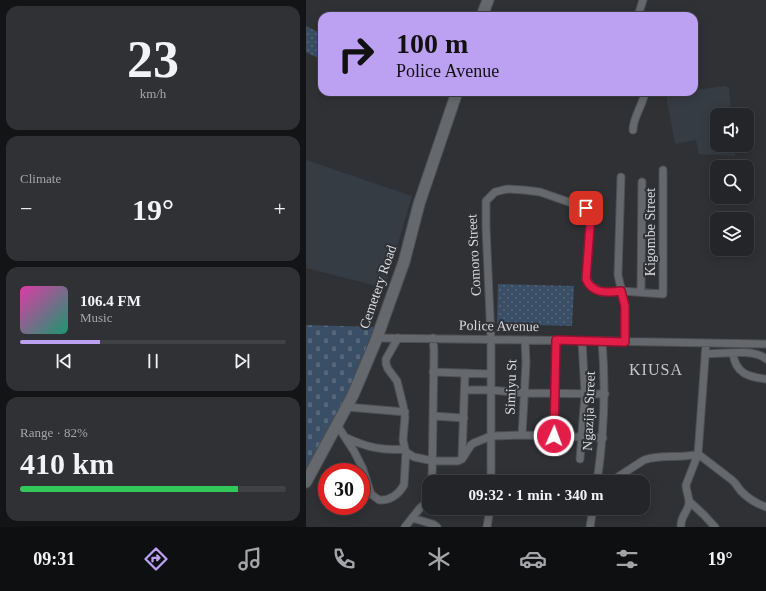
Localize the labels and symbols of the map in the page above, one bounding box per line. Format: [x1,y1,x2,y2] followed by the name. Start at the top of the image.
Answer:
[643,188,658,276] street label: Kigombe Street
[569,191,603,225] pin
[464,214,484,296] street label: Comoro Street
[357,243,399,331] street label: Cemetery Road
[459,318,539,334] street label: Police Avenue
[503,359,519,415] street label: Simiyu St
[629,361,683,378] district label: KIUSA
[580,371,598,451] street label: Ngazija Street
[533,415,575,457] position arrow
[318,463,370,515] speed limit sign: 30

